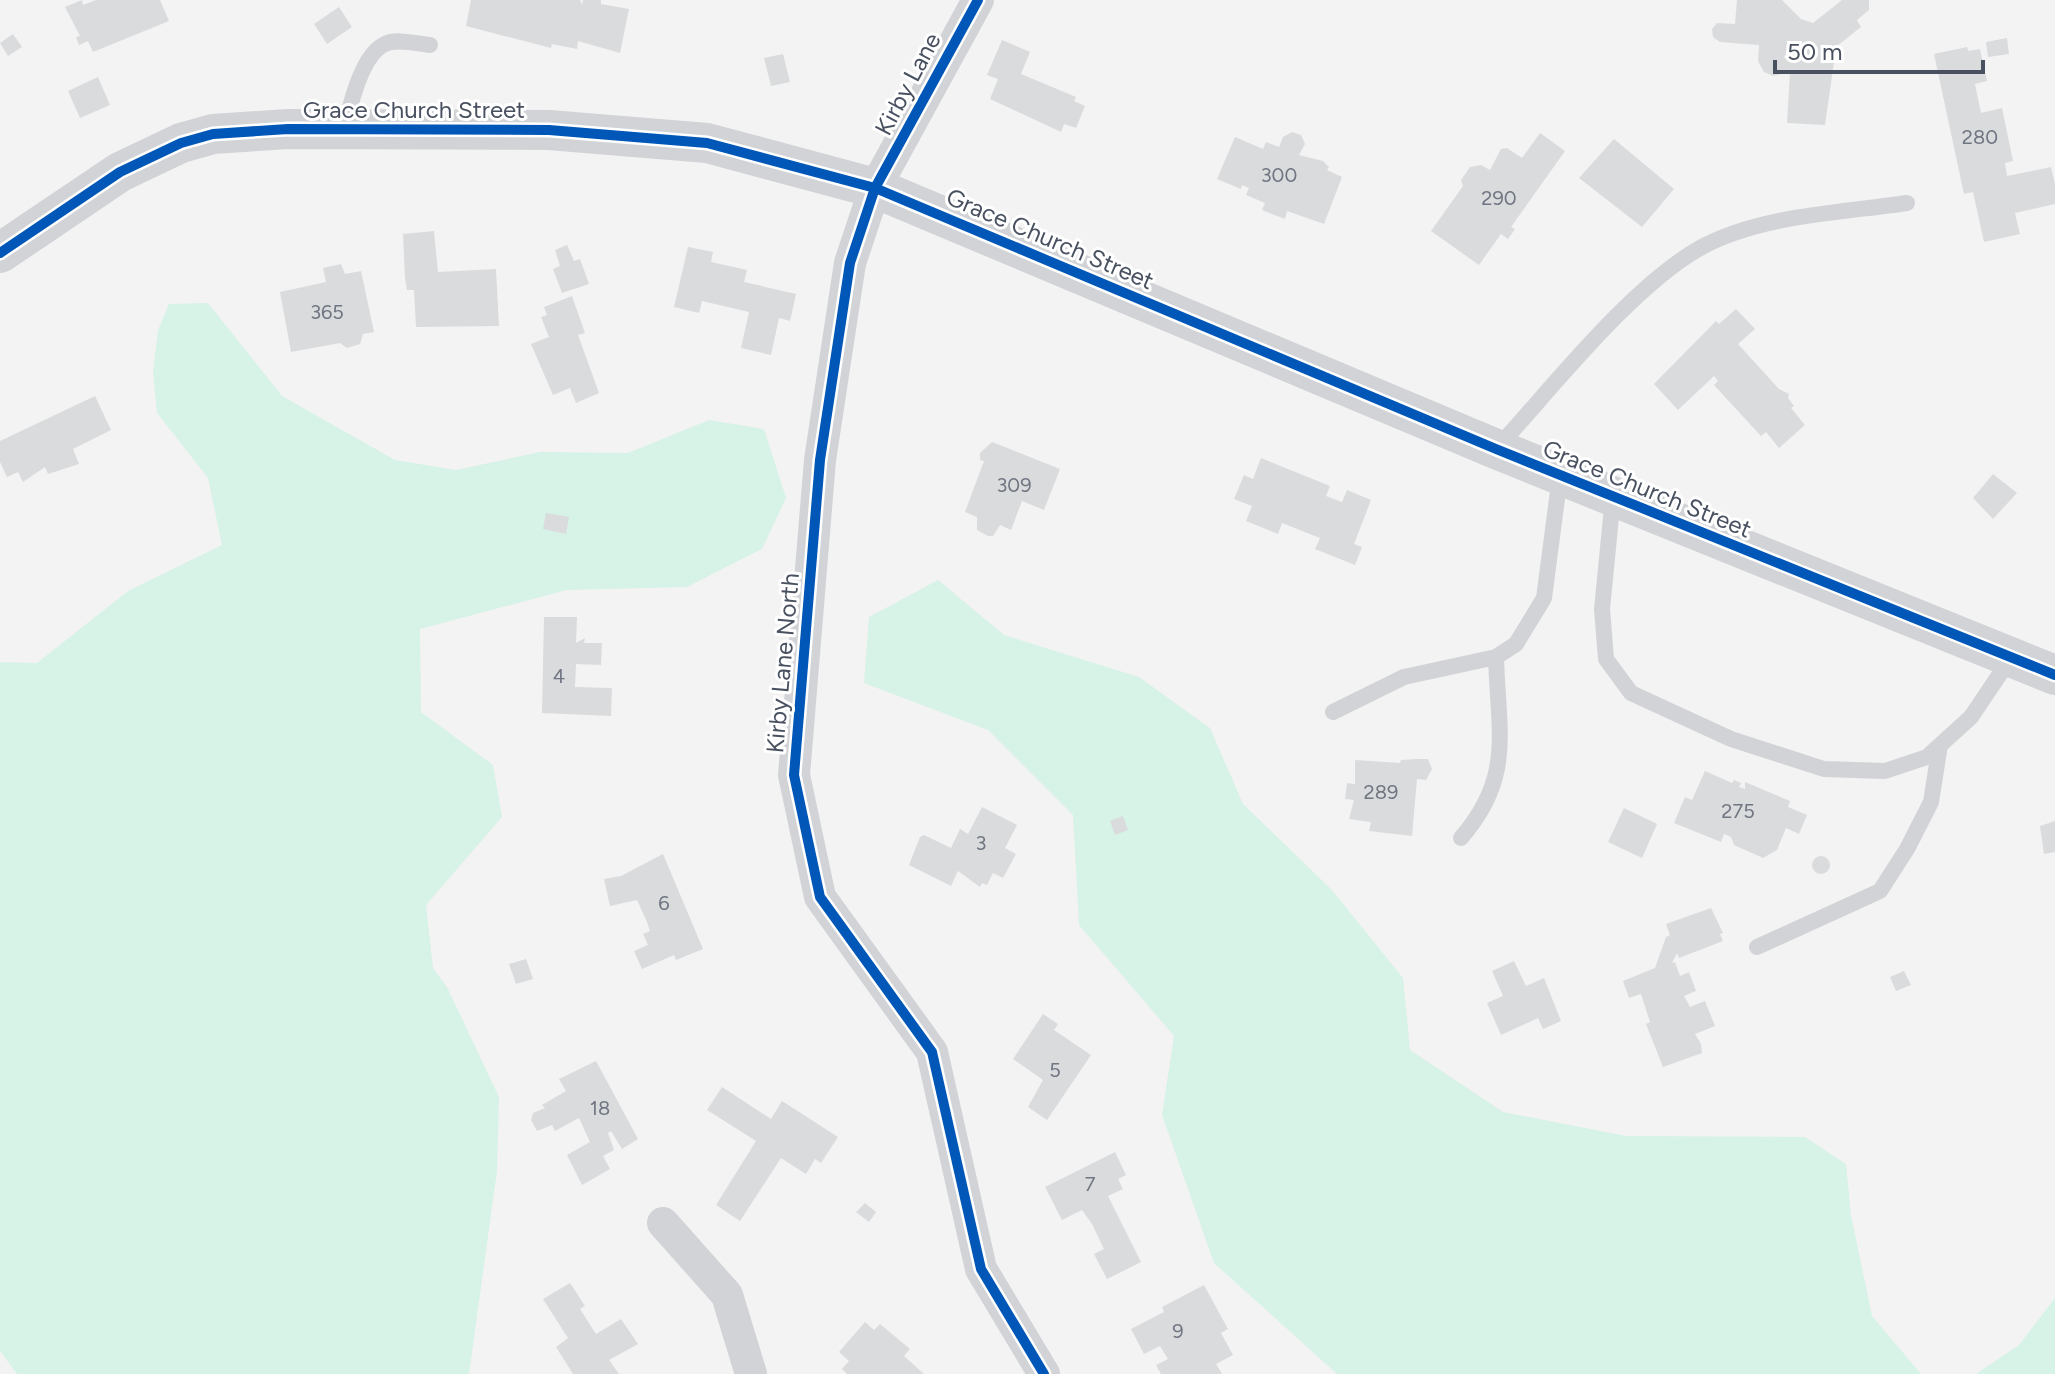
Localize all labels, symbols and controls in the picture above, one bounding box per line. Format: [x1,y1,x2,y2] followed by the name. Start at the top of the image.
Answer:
[1775,24,1983,74] scale bar
[869,28,947,140] street label: Kirby Lane
[1787,37,1843,66] text: 50 m
[303,95,525,124] street label: Grace Church Street
[1962,125,1998,149] house number: 280
[1261,163,1297,187] house number: 300
[942,182,1158,295] street label: Grace Church Street
[1481,186,1517,210] house number: 290
[310,300,344,324] house number: 365
[1539,433,1756,544] street label: Grace Church Street
[996,473,1032,497] house number: 309
[760,572,805,754] street label: Kirby Lane North
[553,664,565,688] house number: 4
[1364,780,1398,804] house number: 289
[1721,799,1755,823] house number: 275
[976,831,986,855] house number: 3
[658,891,670,915] house number: 6
[1049,1058,1061,1082] house number: 5
[590,1096,610,1120] house number: 18
[1085,1172,1096,1196] house number: 7
[1172,1319,1184,1343] house number: 9

